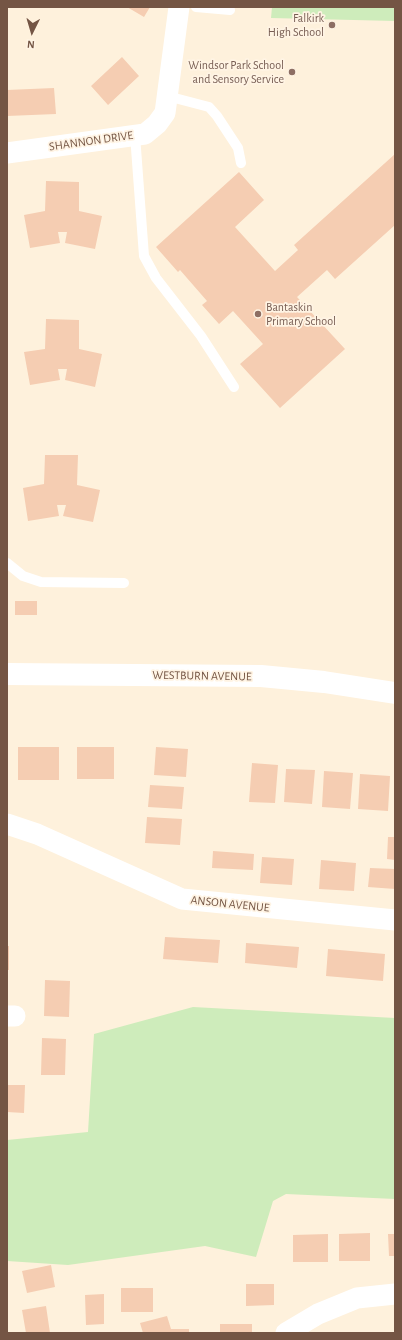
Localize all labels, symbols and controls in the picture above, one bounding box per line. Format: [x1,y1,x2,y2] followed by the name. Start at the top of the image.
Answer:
[268,11,324,39] place label: Falkirk High School
[12,12,52,52] north arrow
[327,20,337,30] marker: Falkirk High School
[27,39,35,50] text: N
[188,58,284,86] place label: Windsor Park School and Sensory Service
[287,67,297,77] marker: Windsor Park School and Sensory Service
[48,128,134,154] street label: SHANNON DRIVE
[266,300,336,328] place label: Bantaskin Primary School
[253,309,263,319] marker: Bantaskin Primary School
[152,668,252,684] street label: WESTBURN AVENUE
[190,893,270,915] street label: ANSON AVENUE

